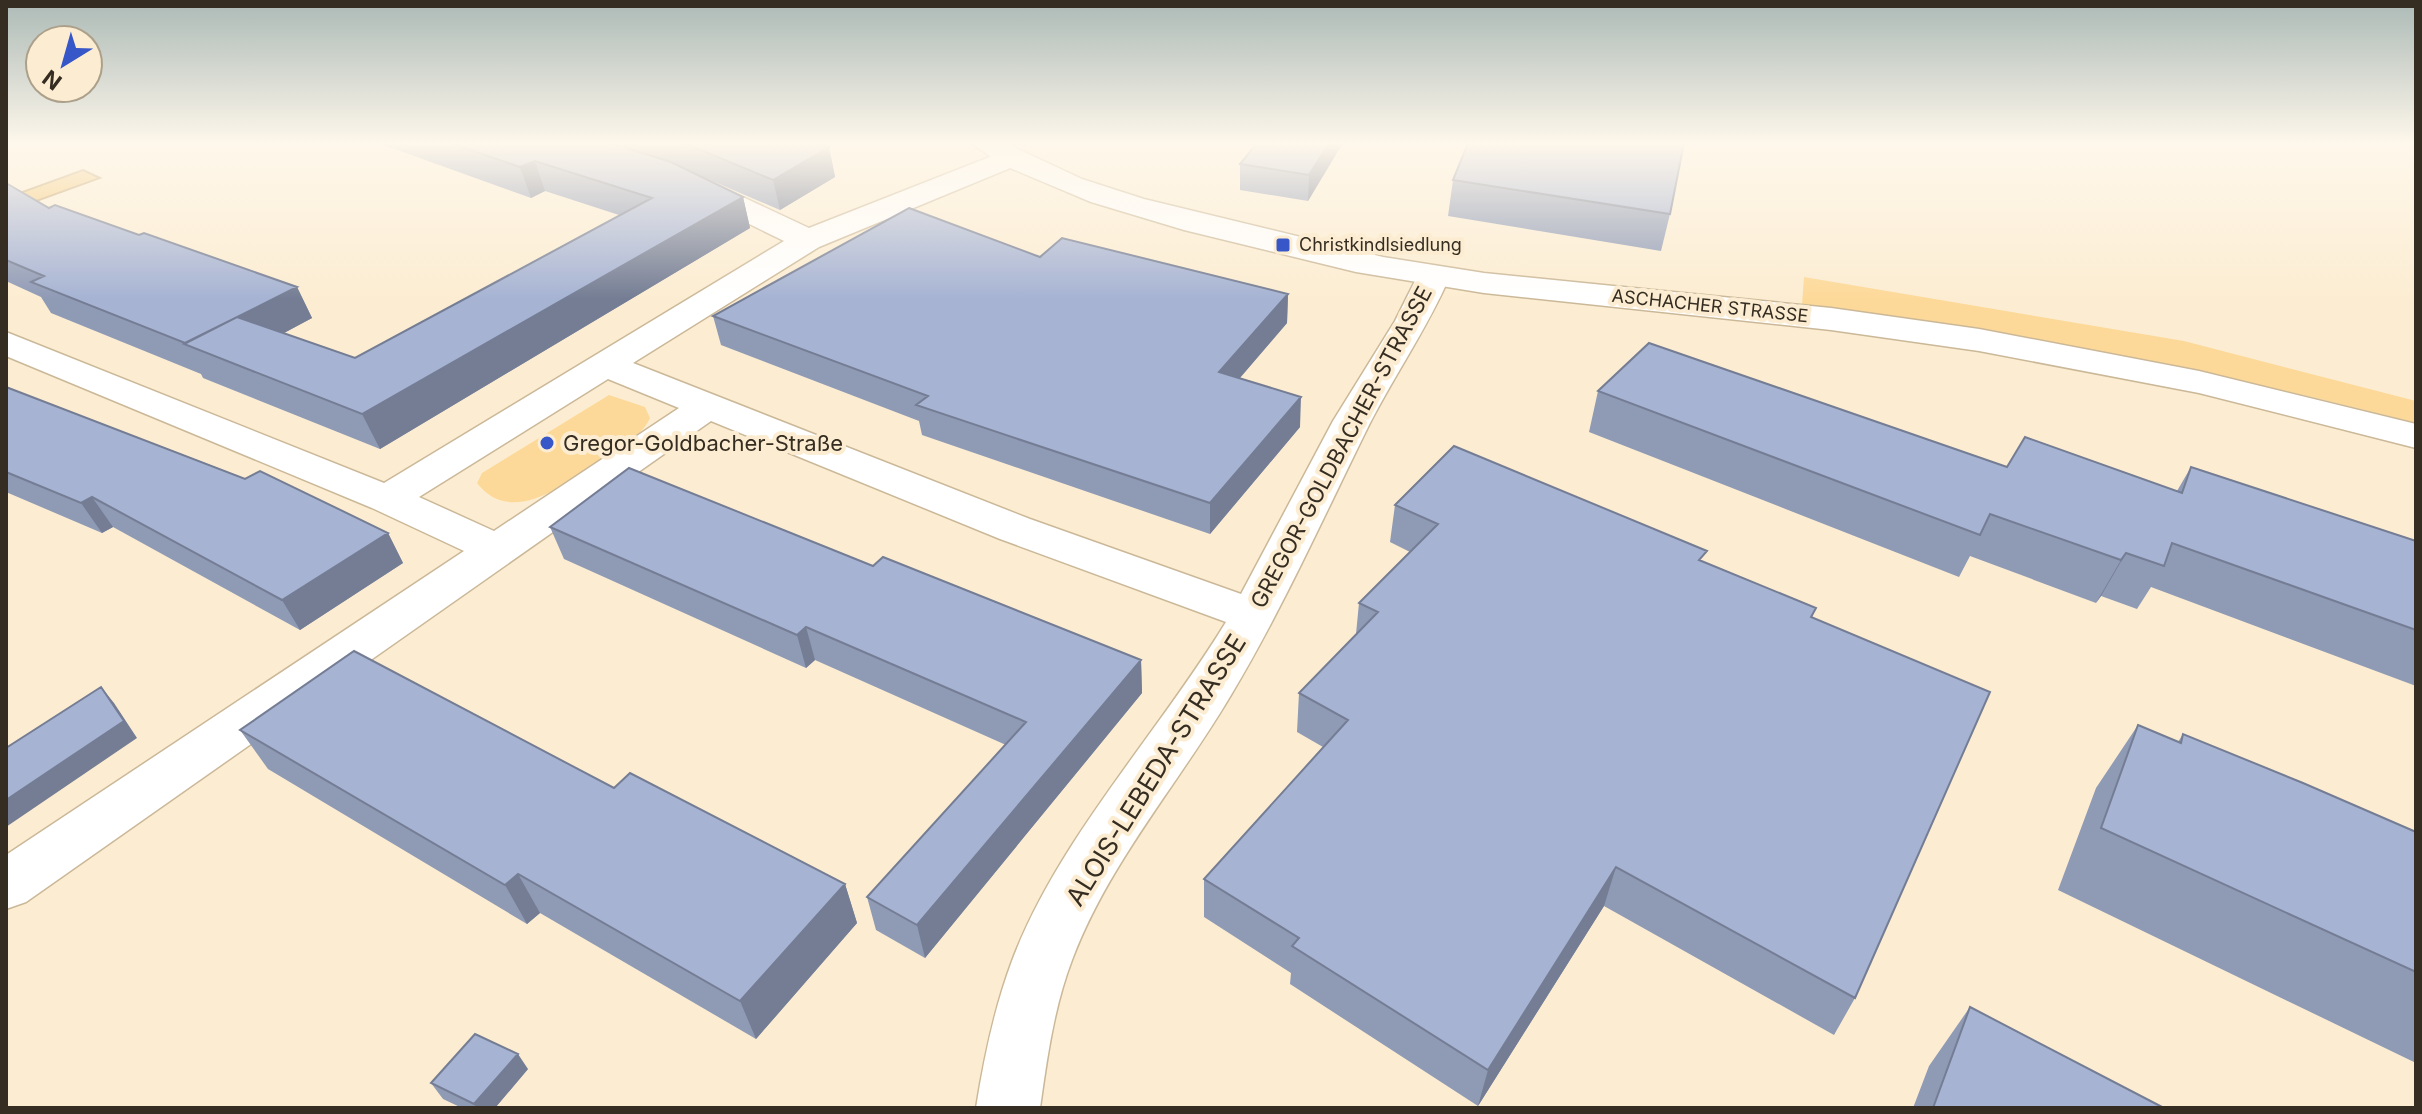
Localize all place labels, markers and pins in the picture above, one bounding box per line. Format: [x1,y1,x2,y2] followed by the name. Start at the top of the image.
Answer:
[1299,234,1462,255] place label: Christkindlsiedlung
[1274,236,1292,254] marker: Christkindlsiedlung
[563,430,843,456] place label: Gregor-Goldbacher-Straße
[538,434,556,452] marker: Gregor-Goldbacher-Straße

